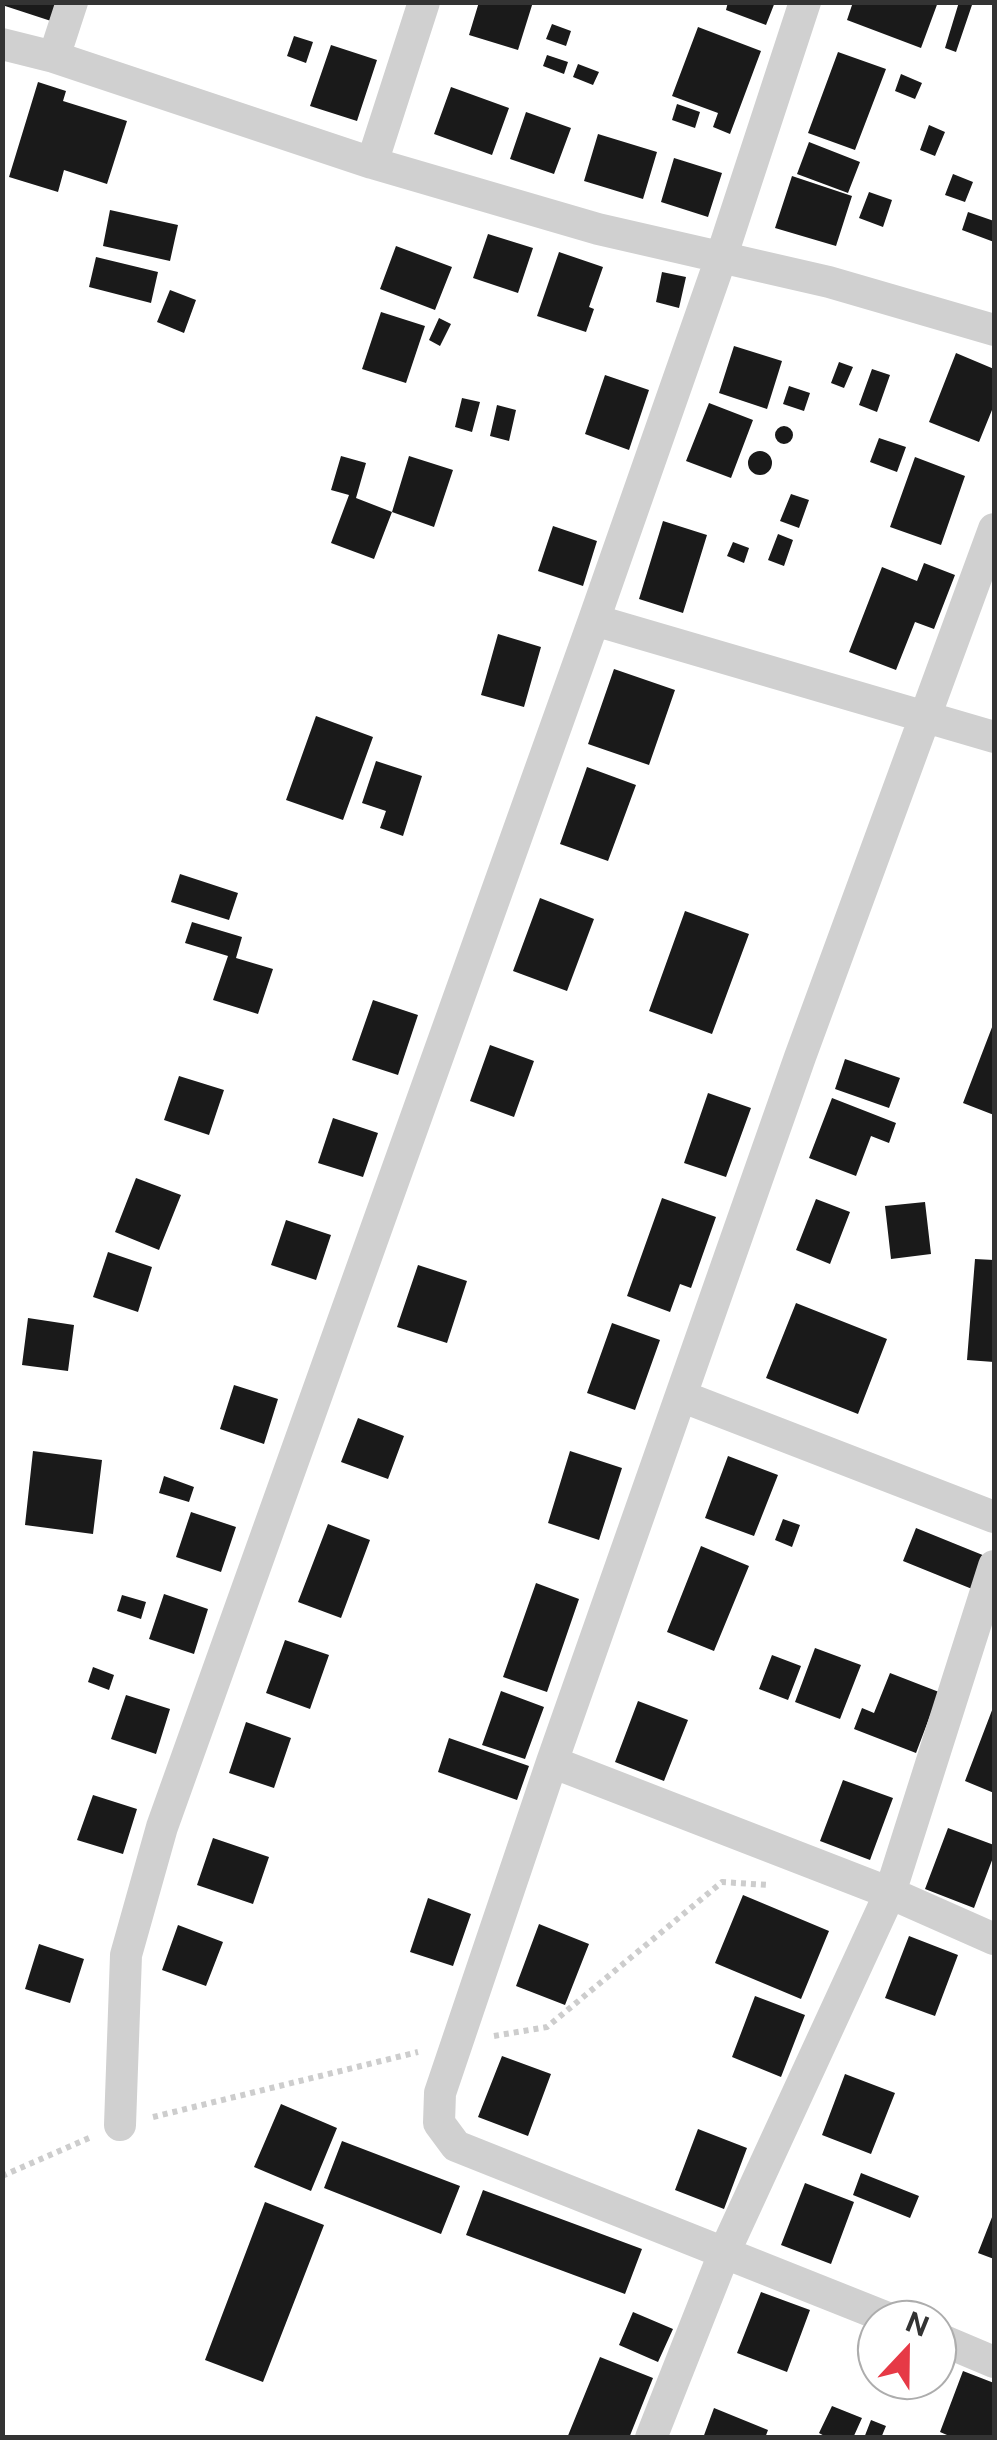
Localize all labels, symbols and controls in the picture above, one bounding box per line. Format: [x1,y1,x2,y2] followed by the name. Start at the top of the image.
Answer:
[857,2300,957,2400] north arrow
[901,2304,934,2343] text: N

